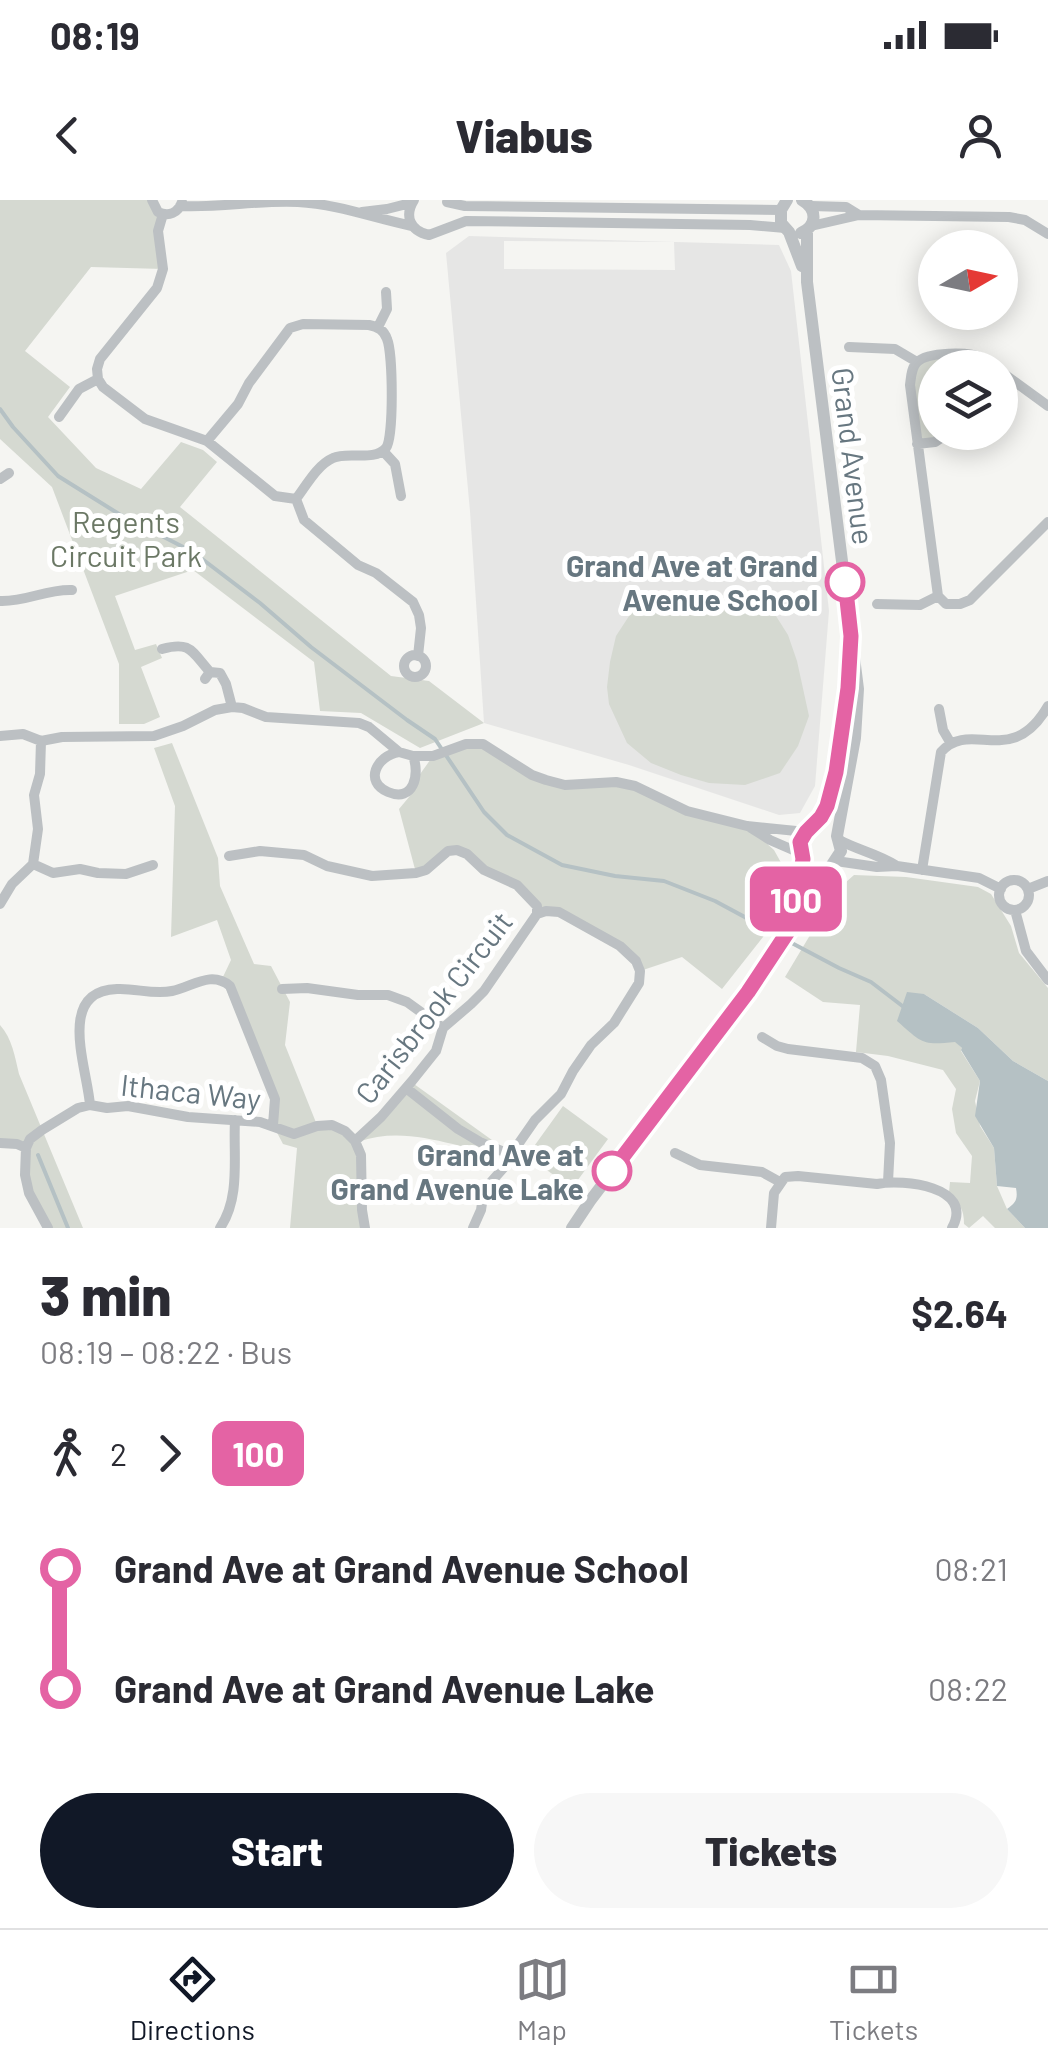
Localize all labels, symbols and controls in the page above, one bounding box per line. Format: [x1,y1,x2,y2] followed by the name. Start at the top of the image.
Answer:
[50,12,140,58] text: 08:19
[40,108,95,163] icon: back
[455,108,593,162] text: Viabus
[953,108,1008,163] icon: person
[918,230,1018,330] north arrow
[918,230,1018,450] map controls
[918,350,1018,450] button: layers
[825,365,883,547] street label: Grand Avenue
[50,503,202,573] park label: Regents Circuit Park
[566,547,818,617] place label: Grand Ave at Grand Avenue School
[826,563,864,601] marker: Grand Ave at Grand Avenue School
[738,866,854,932] line badge: 100
[770,878,822,920] text: 100
[347,904,519,1110] street label: Carisbrook Circuit
[119,1066,263,1116] street label: Ithaca Way
[331,1136,584,1206] place label: Grand Ave at Grand Avenue Lake
[593,1152,631,1190] marker: Grand Ave at Grand Avenue Lake
[40,1261,172,1327] text: 3 min
[911,1290,1008,1336] text: $2.64
[40,1332,292,1370] text: 08:19 – 08:22 · Bus
[40,1426,95,1481] icon: walk
[142,1426,197,1481] icon: forward
[232,1432,284,1474] text: 100
[110,1434,127,1472] text: 2
[114,1545,689,1591] text: Grand Ave at Grand Avenue School
[934,1549,1008,1587] text: 08:21
[114,1665,655,1711] text: Grand Ave at Grand Avenue Lake
[928,1669,1008,1707] text: 08:22
[40,1793,514,1908] button: Start
[534,1793,1008,1908] button: Tickets
[130,1952,255,2046] tab: Directions
[515,1952,570,2046] tab: Map
[829,1952,918,2046] tab: Tickets

